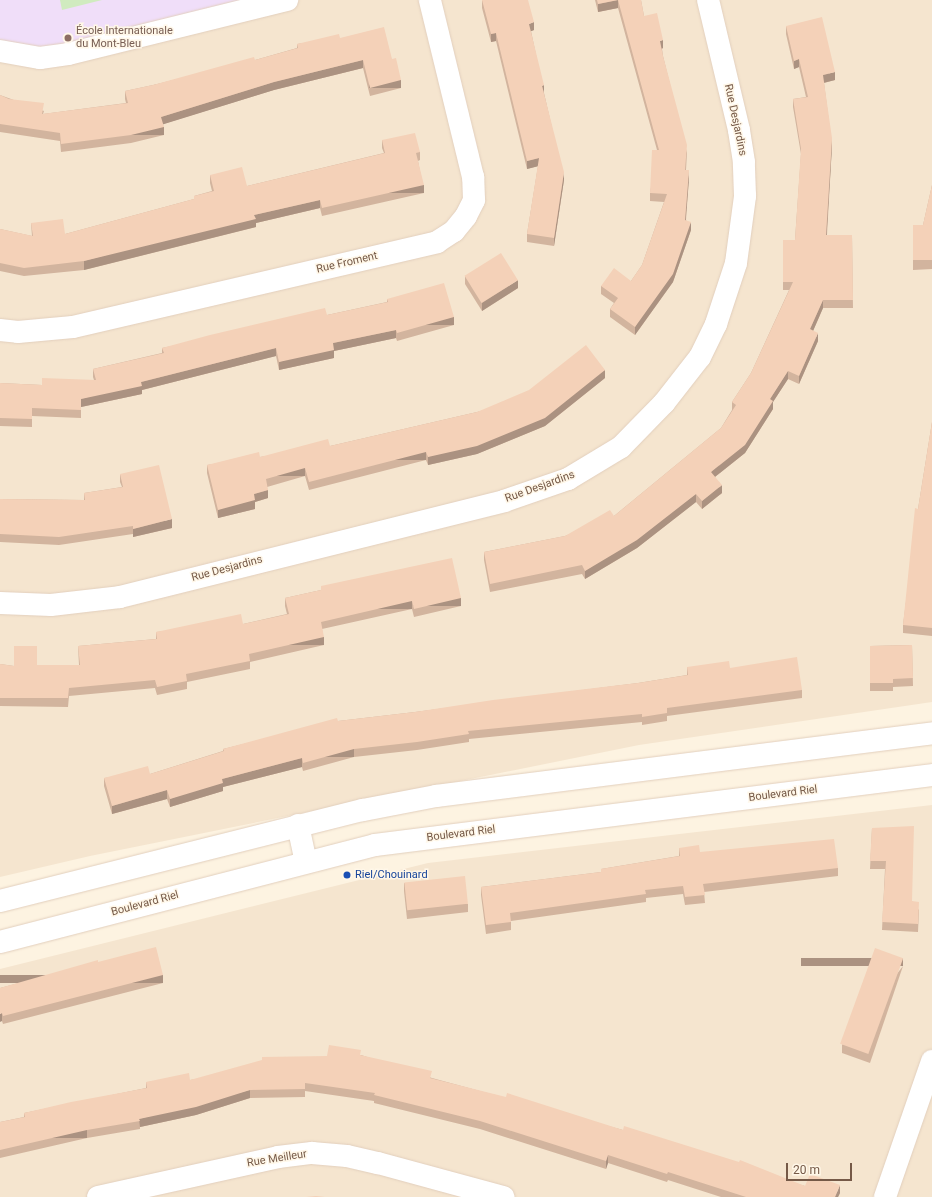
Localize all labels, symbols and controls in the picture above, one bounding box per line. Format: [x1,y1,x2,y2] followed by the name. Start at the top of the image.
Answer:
[76,25,173,51] place label: École Internationale du Mont-Bleu
[63,33,73,43] marker: École Internationale du Mont-Bleu
[721,83,749,157] street label: Rue Desjardins
[315,250,379,276] street label: Rue Froment
[503,468,577,506] street label: Rue Desjardins
[190,553,264,585] street label: Rue Desjardins
[748,783,818,805] street label: Boulevard Riel
[426,823,496,845] street label: Boulevard Riel
[355,868,428,882] place label: Riel/Chouinard
[342,870,352,880] marker: Riel/Chouinard
[110,889,180,919] street label: Boulevard Riel
[246,1148,308,1170] street label: Rue Meilleur
[788,1155,854,1181] scale bar
[793,1163,820,1177] text: 20 m

